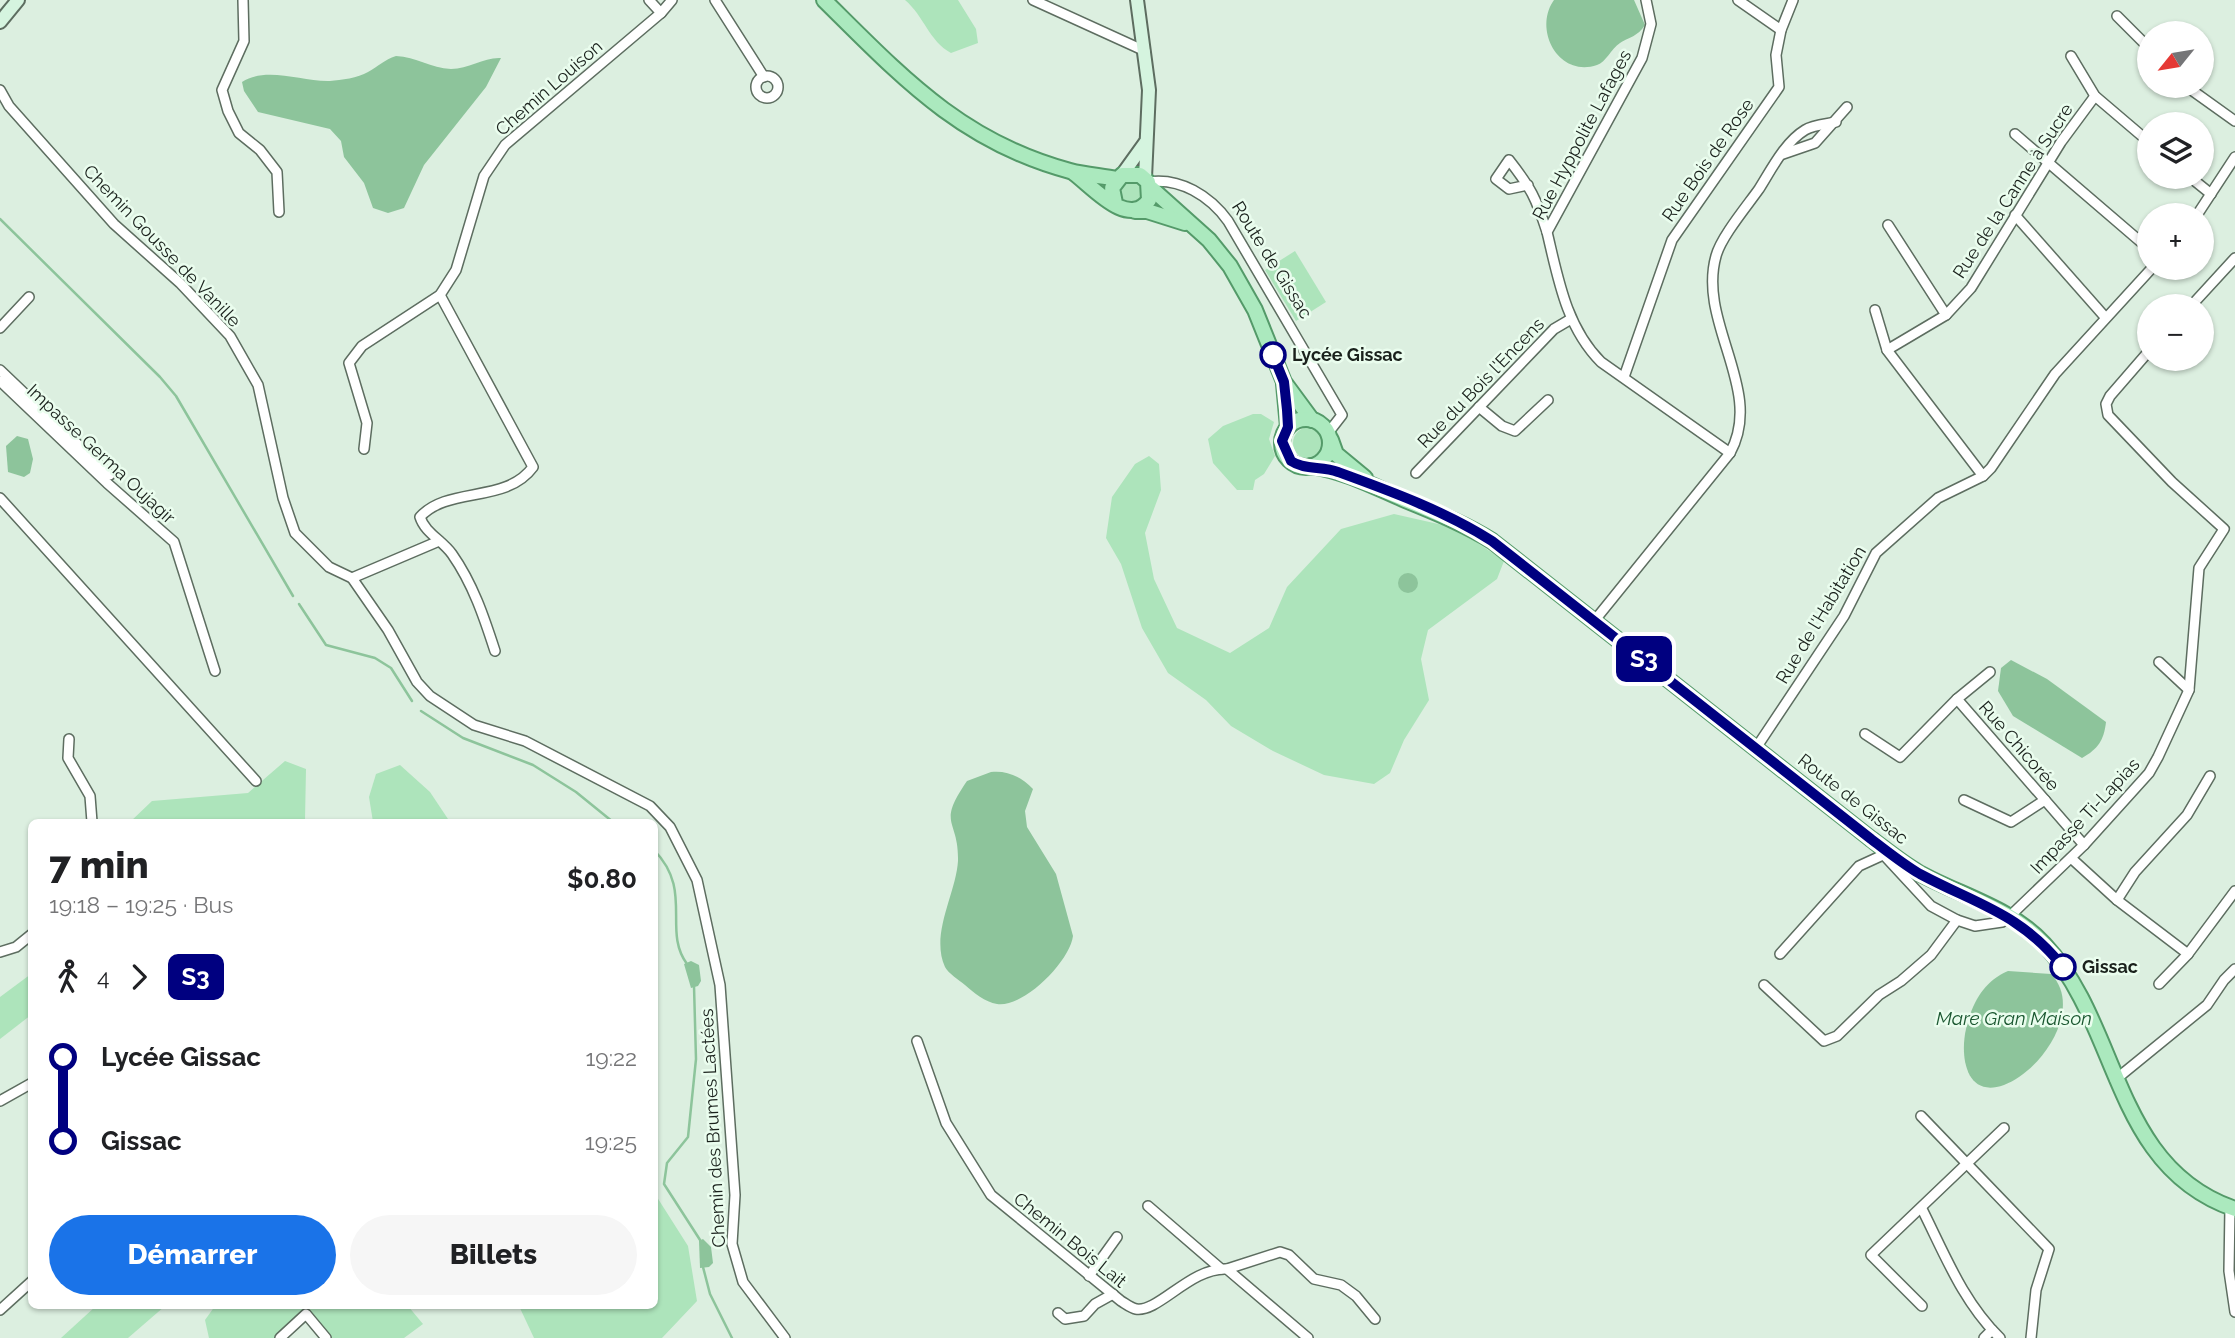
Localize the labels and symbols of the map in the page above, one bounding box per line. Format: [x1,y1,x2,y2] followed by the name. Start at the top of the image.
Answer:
[2137,21,2214,98] north arrow
[491,36,606,140] street label: Chemin Louison
[1528,46,1635,223] street label: Rue Hyppolite Lafages
[1657,94,1758,225] street label: Rue Bois de Rose
[1948,99,2077,282] street label: Rue de la Canne à Sucre
[79,160,246,331] street label: Chemin Gousse de Vanille
[1228,197,1317,322] street label: Route de Gissac
[1413,313,1548,452] street label: Rue du Bois l'Encens
[1260,342,1286,368] marker: Lycée Gissac
[1292,344,1403,365] place label: Lycée Gissac
[23,380,180,528] street label: Impasse Germa Oujagir
[1771,542,1870,687] street label: Rue de l'Habitation
[1612,636,1676,682] line badge: S3
[1975,697,2064,795] street label: Rue Chicorée
[1794,749,1913,848] street label: Route de Gissac
[2026,753,2144,878] street label: Impasse Ti-Lapias
[2050,954,2076,980] marker: Gissac
[2082,956,2138,977] place label: Gissac
[1936,1007,2092,1029] water label: Mare Gran Maison
[696,1008,729,1248] street label: Chemin des Brumes Lactées
[1010,1188,1131,1292] street label: Chemin Bois Lait

